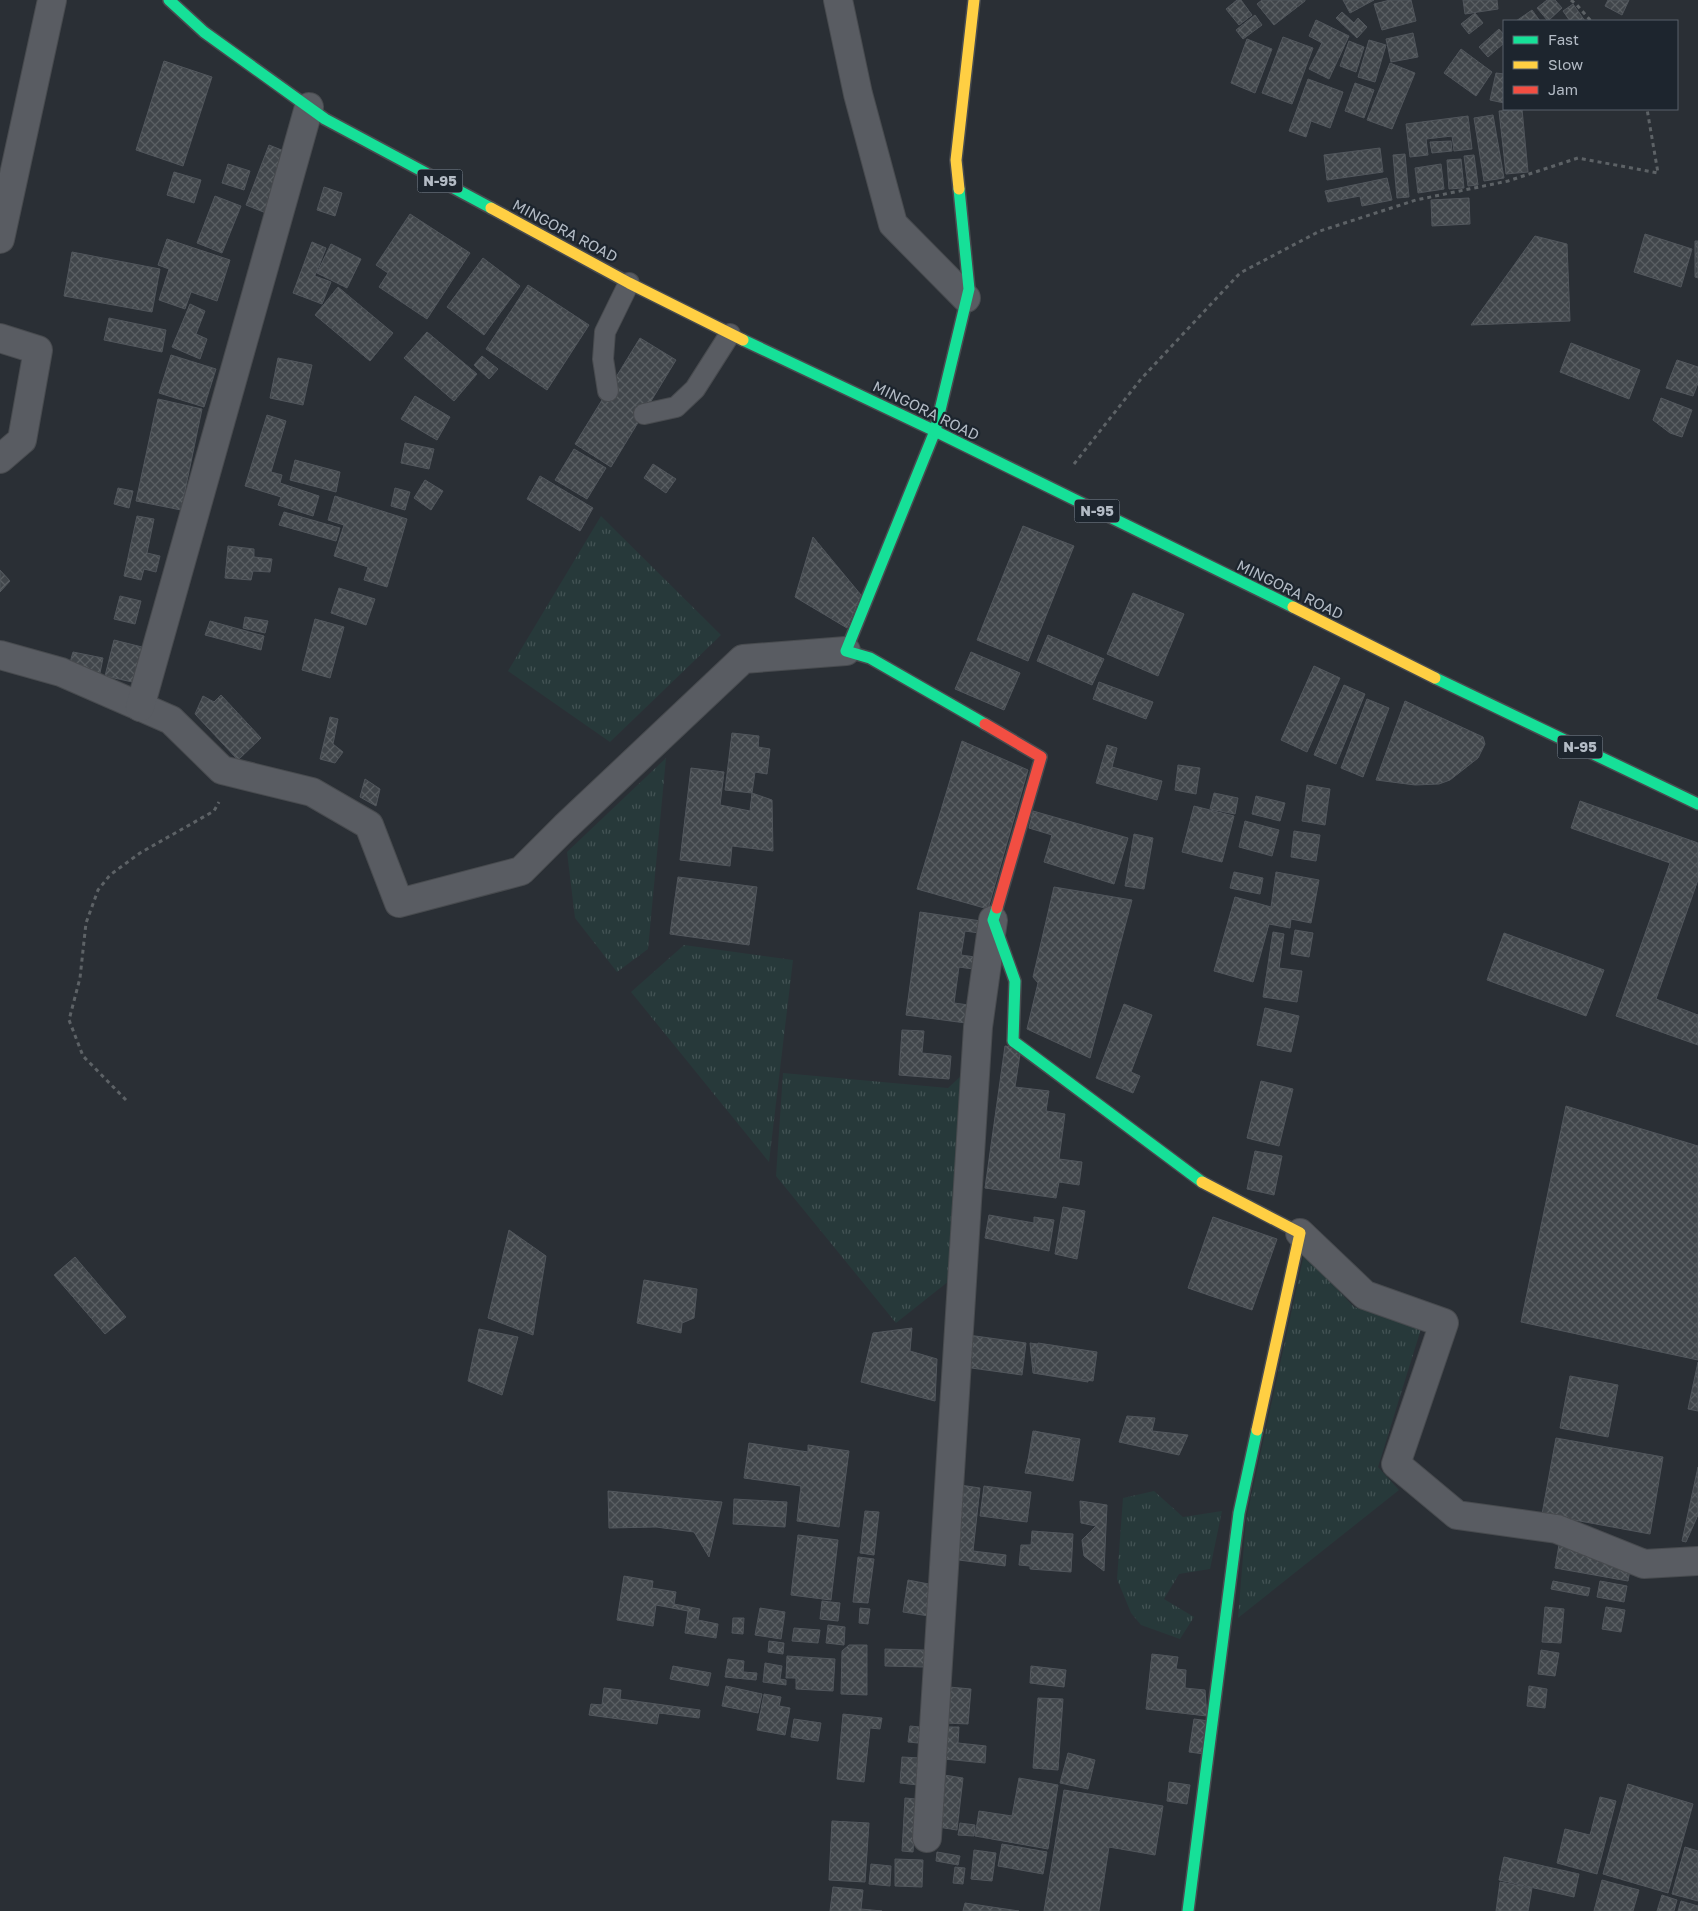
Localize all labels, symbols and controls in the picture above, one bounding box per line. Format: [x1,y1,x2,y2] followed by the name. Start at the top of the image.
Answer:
[1503,20,1678,110] legend
[1548,30,1579,48] text: Fast
[1548,55,1583,73] text: Slow
[1548,80,1578,98] text: Jam
[418,170,462,192] road number: N-95
[510,195,621,265] street label: MINGORA ROAD
[870,377,983,444] street label: MINGORA ROAD
[1074,500,1120,522] road number: N-95
[1234,556,1347,623] street label: MINGORA ROAD
[1558,736,1602,759] road number: N-95

